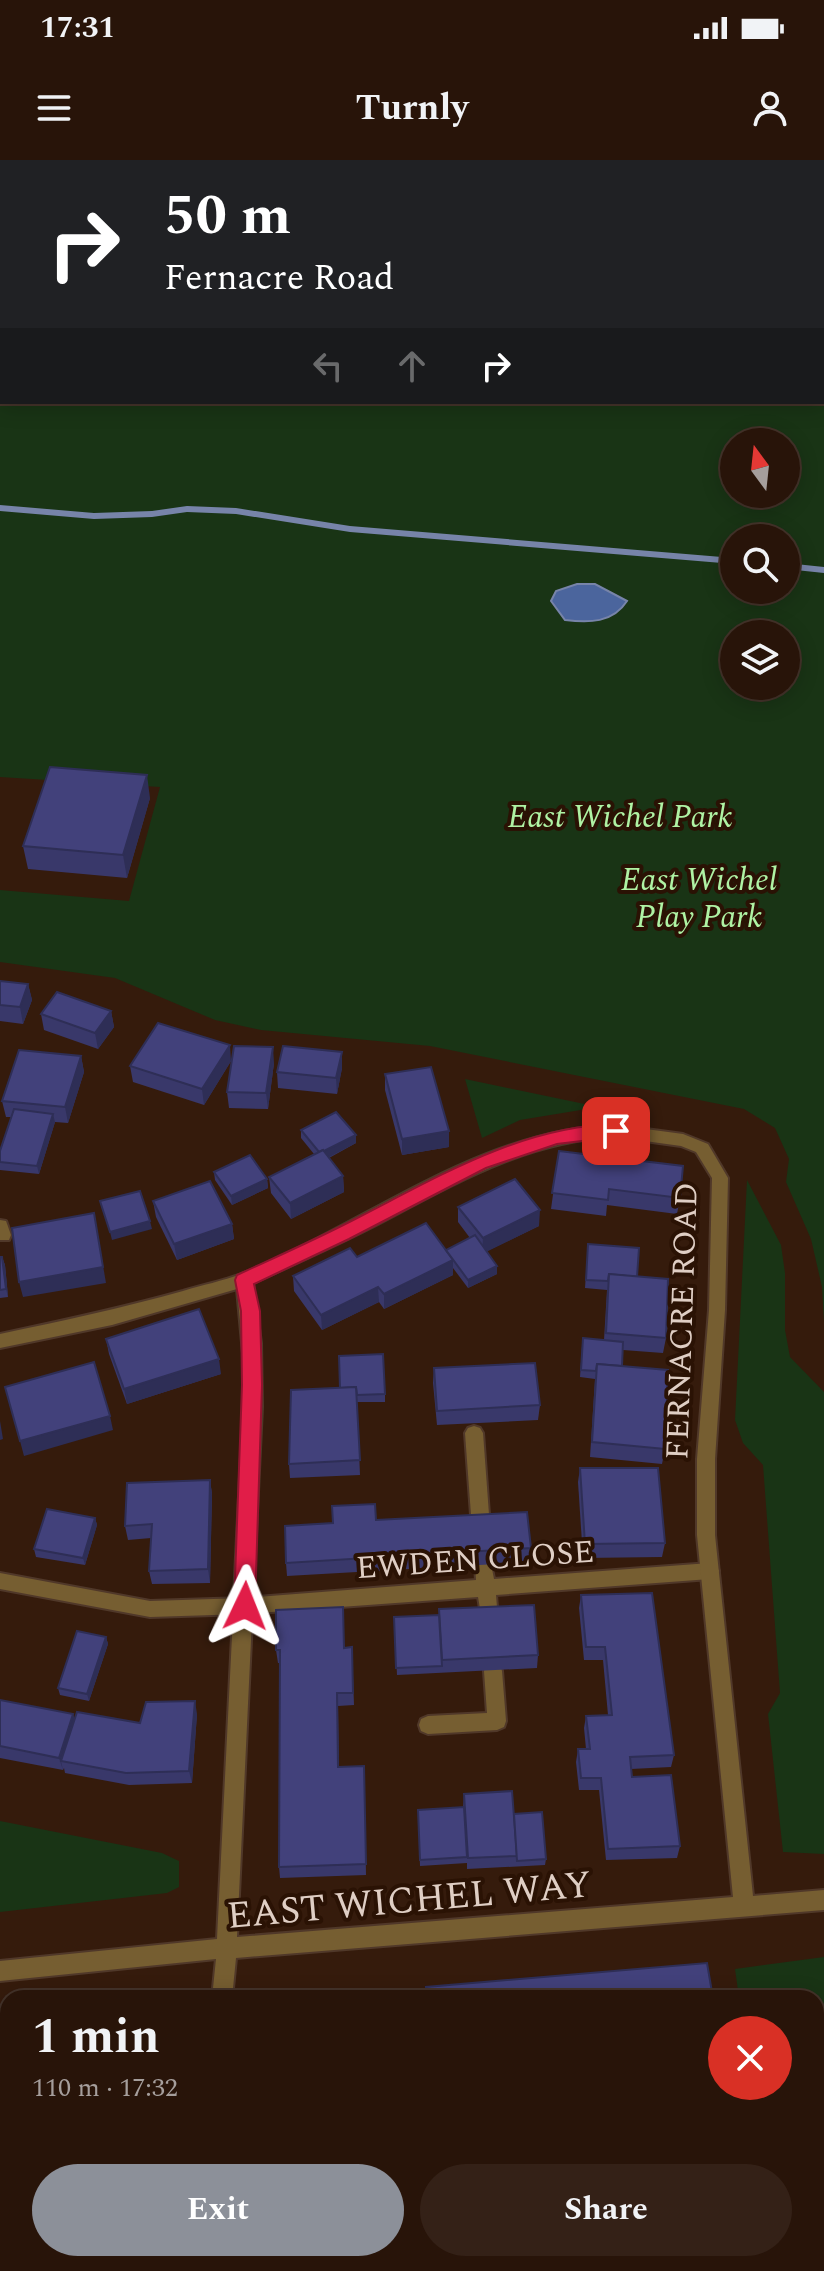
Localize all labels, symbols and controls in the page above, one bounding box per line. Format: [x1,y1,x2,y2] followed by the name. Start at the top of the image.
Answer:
[40,5,115,51] text: 17:31
[356,81,468,136] text: Turnly
[32,86,76,130] icon: menu
[748,86,792,130] icon: person
[164,174,291,259] text: 50 m
[32,192,136,296] icon: right
[164,251,394,306] text: Fernacre Road
[306,344,350,388] icon: left
[390,344,434,388] icon: ahead
[474,344,518,388] icon: right
[720,428,800,508] north arrow
[720,428,800,700] map controls
[720,524,800,604] button: search
[720,620,800,700] button: layers
[508,793,733,842] park label: East Wichel Park
[621,856,777,942] park label: East Wichel Play Park
[582,1097,650,1165] pin
[594,1109,638,1153] icon: arrive
[653,1182,712,1461] street label: FERNACRE ROAD
[354,1528,596,1593] street label: EWDEN CLOSE
[203,1564,287,1648] position arrow
[224,1856,594,1946] street label: EAST WICHEL WAY
[32,2001,160,2074] text: 1 min
[708,2016,792,2100] button: close
[32,2068,178,2108] text: 110 m · 17:32
[32,2164,404,2256] button: Exit
[420,2164,792,2256] button: Share

